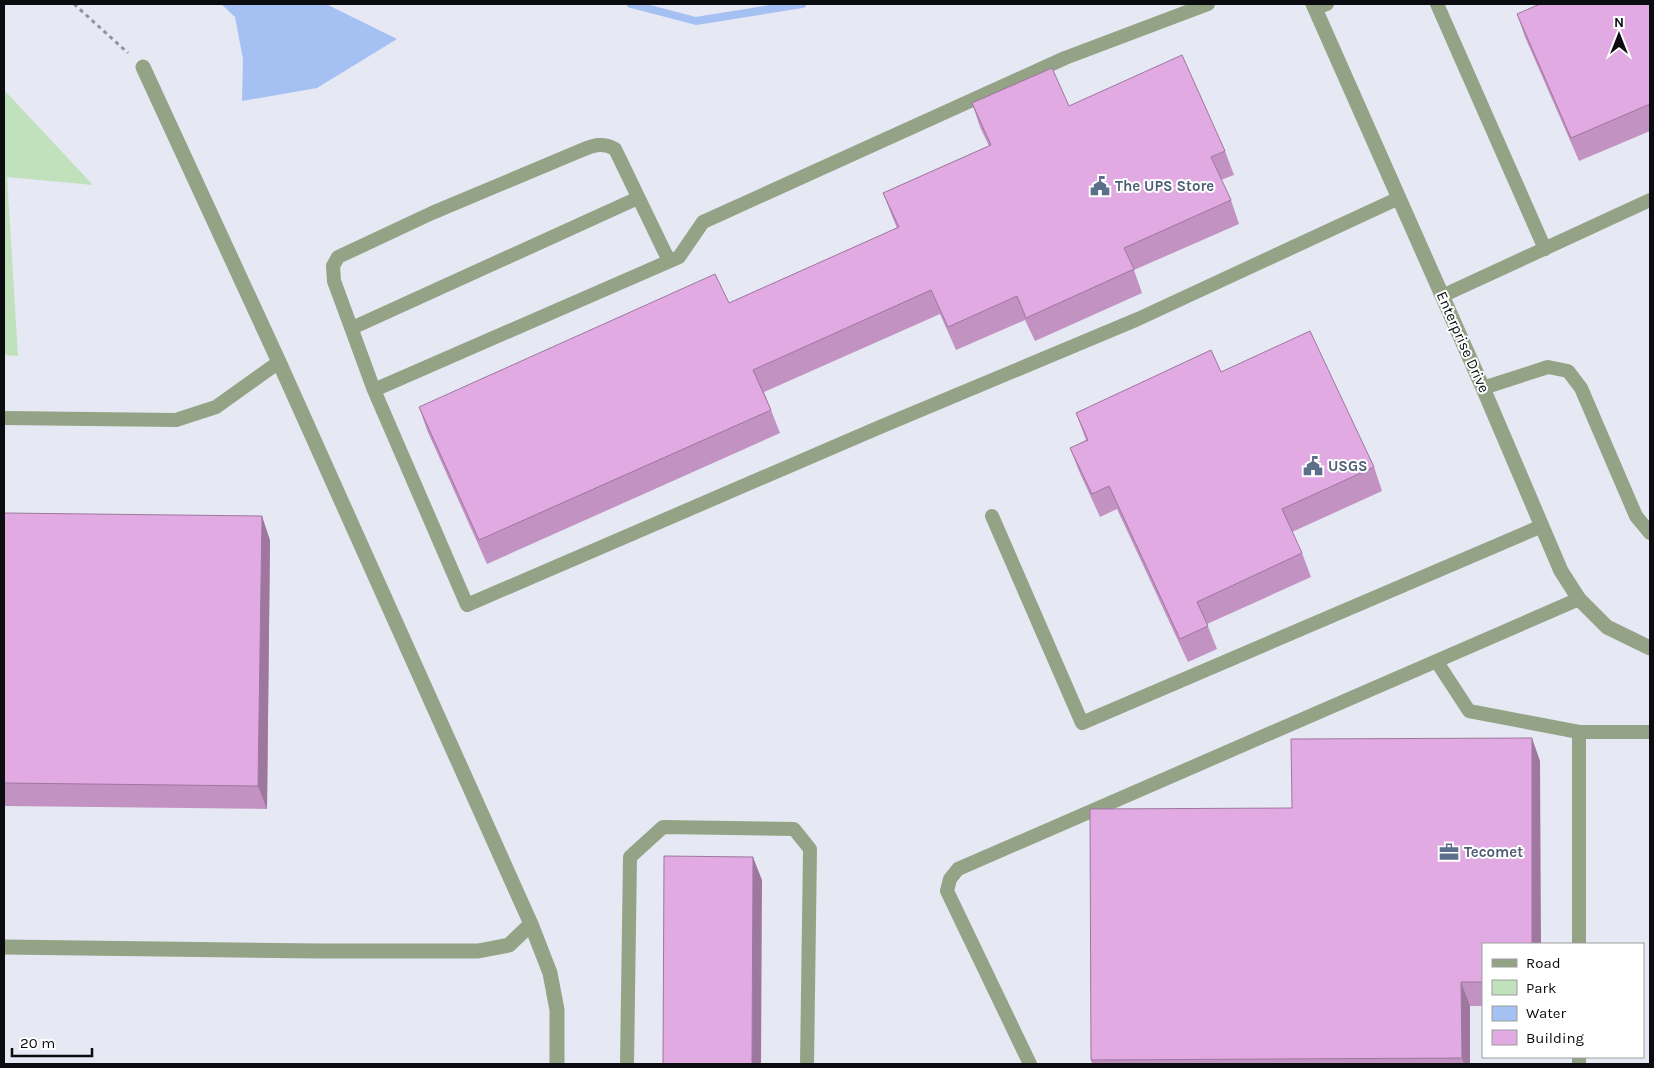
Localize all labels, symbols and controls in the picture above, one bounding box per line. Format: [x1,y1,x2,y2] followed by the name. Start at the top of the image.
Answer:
[1594,10,1644,60] north arrow
[1614,14,1624,31] text: N
[1089,175,1111,197] public building icon: The UPS Store
[1115,177,1214,195] place label: The UPS Store
[1433,289,1493,395] street label: Enterprise Drive
[1302,455,1324,477] public building icon: USGS
[1328,457,1368,475] place label: USGS
[1438,841,1460,863] office icon: Tecomet
[1464,843,1523,861] place label: Tecomet
[1482,943,1644,1058] legend
[1526,954,1561,972] text: Road
[1526,979,1556,997] text: Park
[1526,1004,1567,1022] text: Water
[12,1026,92,1058] scale bar
[1526,1029,1584,1047] text: Building
[20,1034,55,1052] text: 20 m

